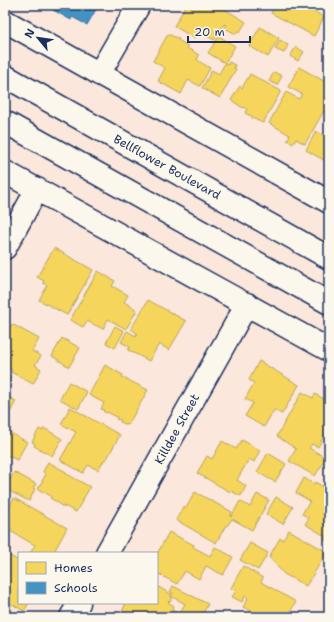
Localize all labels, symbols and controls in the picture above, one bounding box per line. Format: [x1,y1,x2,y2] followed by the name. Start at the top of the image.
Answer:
[18,18,58,58] north arrow
[188,18,250,44] scale bar
[194,24,225,40] text: 20 m
[21,26,39,41] text: N
[111,131,224,203] street label: Bellflower Boulevard
[151,391,203,467] street label: Killdee Street
[18,552,158,604] legend
[54,560,93,576] text: Homes
[54,580,98,596] text: Schools

